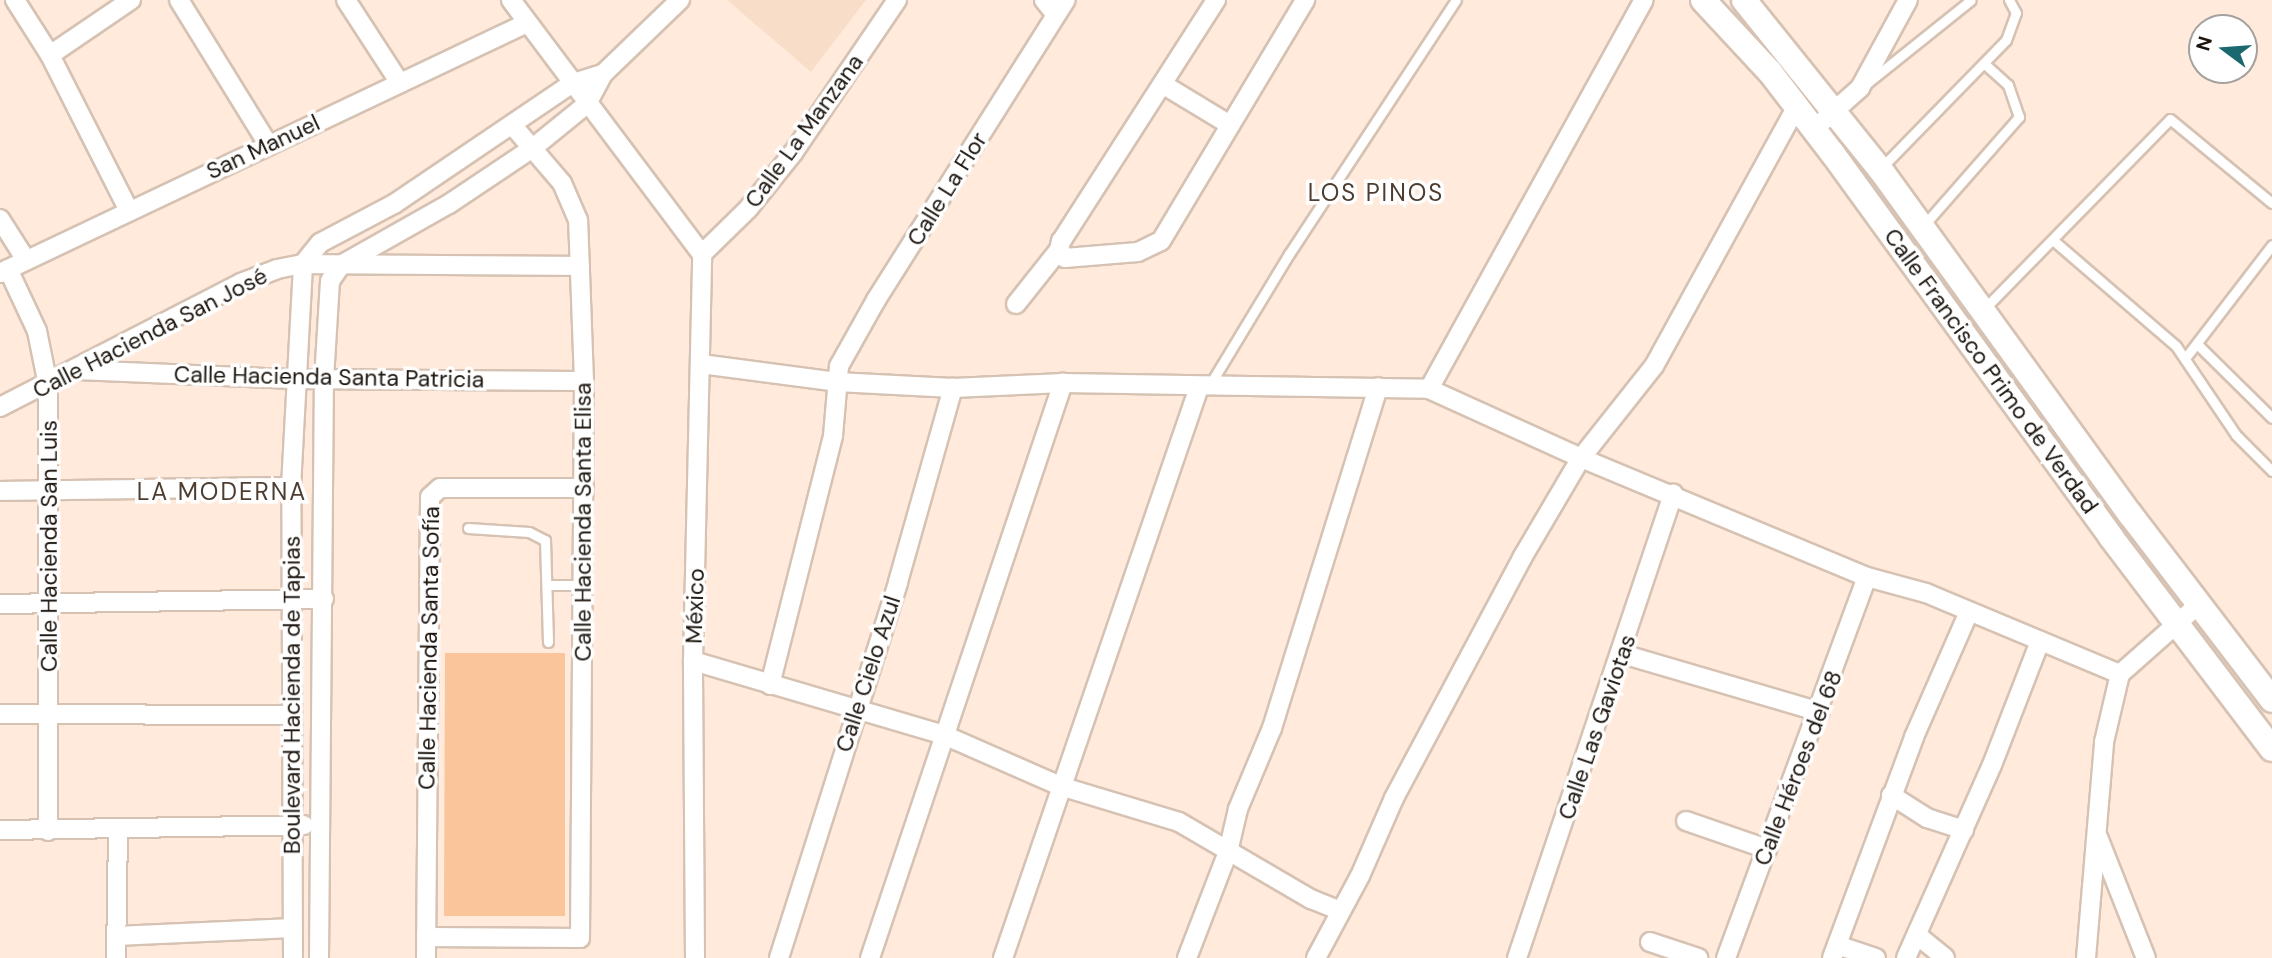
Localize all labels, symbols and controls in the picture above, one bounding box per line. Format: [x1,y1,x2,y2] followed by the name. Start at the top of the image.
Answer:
[2188,14,2258,84] north arrow
[2190,34,2218,54] text: N
[739,49,869,213] street label: Calle La Manzana
[202,109,324,185] street label: San Manuel
[901,127,993,251] street label: Calle La Flor
[1309,179,1443,207] district label: LOS PINOS
[1878,223,2104,519] street label: Calle Francisco Primo de Verdad
[28,262,272,404] street label: Calle Hacienda San José
[174,360,484,394] street label: Calle Hacienda Santa Patricia
[569,382,597,662] street label: Calle Hacienda Santa Elisa
[35,420,63,672] street label: Calle Hacienda San Luis
[138,478,306,506] district label: LA MODERNA
[413,506,445,790] street label: Calle Hacienda Santa Sofía
[278,536,306,854] street label: Boulevard Hacienda de Tapias
[680,568,710,644] street label: México
[830,592,906,756] street label: Calle Cielo Azul
[1552,631,1642,823] street label: Calle Las Gaviotas
[1748,667,1848,869] street label: Calle Héroes del 68

